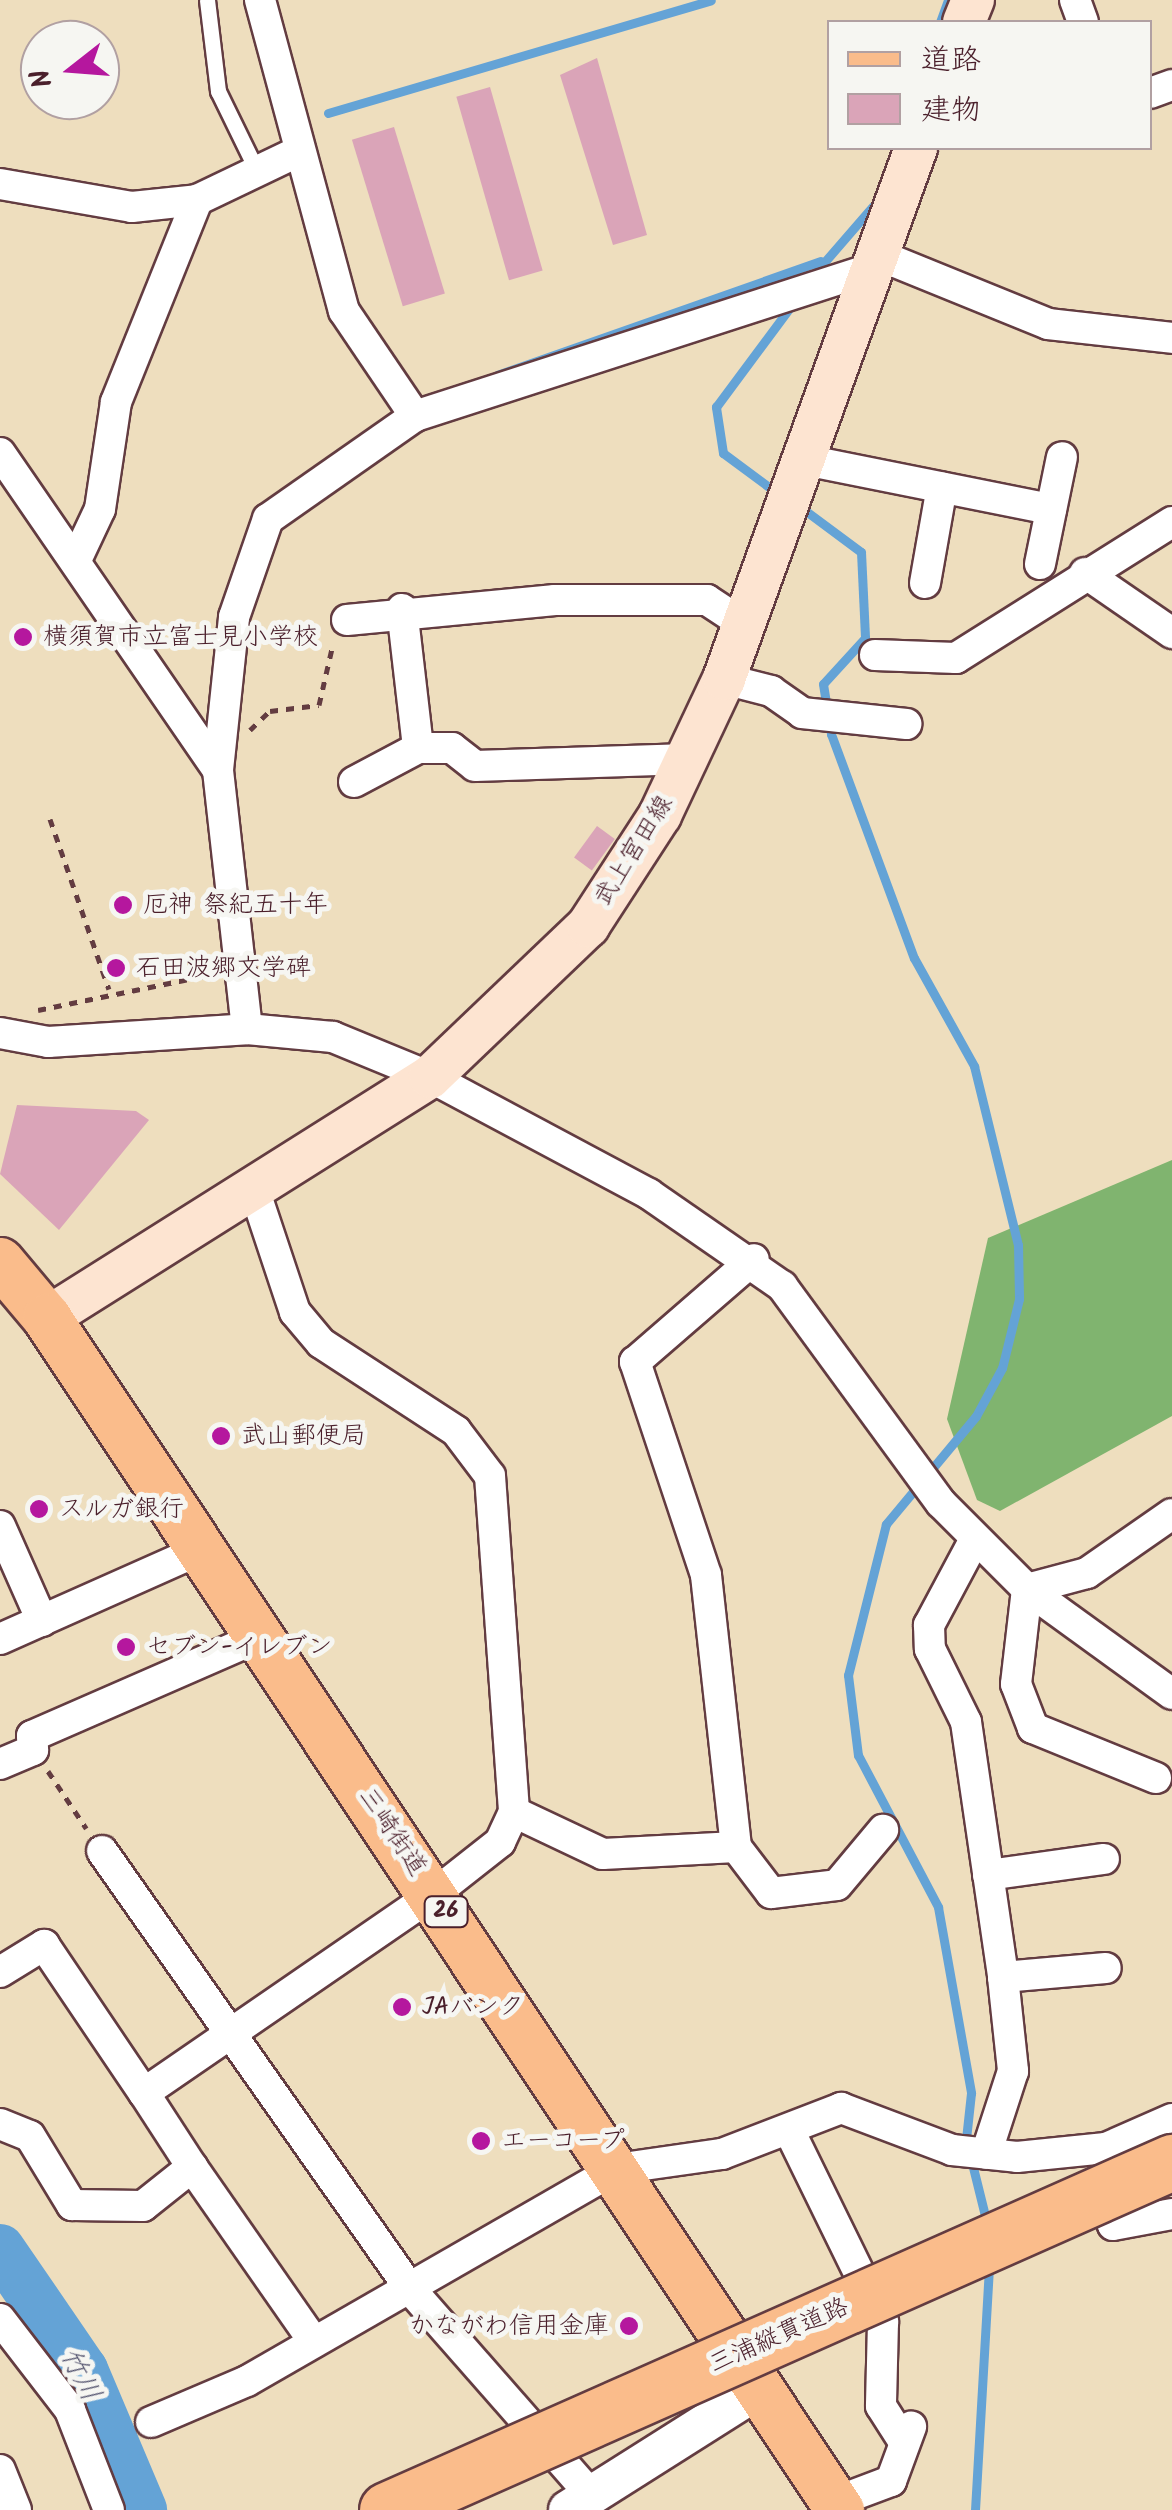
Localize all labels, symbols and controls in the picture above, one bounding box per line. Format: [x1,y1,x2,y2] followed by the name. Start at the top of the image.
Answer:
[20,20,120,120] north arrow
[827,20,1152,150] legend
[921,37,981,85] text: 道路
[19,63,67,93] text: N
[921,87,981,135] text: 建物
[43,622,318,652] place label: 横須賀市立富士見小学校
[12,626,34,648] marker: 横須賀市立富士見小学校
[588,790,680,912] street label: 武上宮田線
[143,890,328,920] place label: 厄神 祭紀五十年
[112,894,134,916] marker: 厄神 祭紀五十年
[136,953,311,983] place label: 石田波郷文学碑
[105,957,127,979] marker: 石田波郷文学碑
[241,1421,366,1451] place label: 武山郵便局
[210,1425,232,1447] marker: 武山郵便局
[59,1494,184,1524] place label: スルガ銀行
[28,1498,50,1520] marker: スルガ銀行
[146,1632,332,1662] place label: セブン-イレブン
[115,1636,137,1658] marker: セブン-イレブン
[352,1782,432,1882] street label: 三崎街道
[424,1895,468,1929] road number: 26
[422,1992,524,2022] place label: JAバンク
[391,1996,413,2018] marker: JAバンク
[501,2126,626,2156] place label: エーコープ
[470,2130,492,2152] marker: エーコープ
[704,2292,854,2380] street label: 三浦縦貫道路
[409,2311,609,2341] place label: かながわ信用金庫
[618,2315,640,2337] marker: かながわ信用金庫
[51,2342,107,2408] water label: 竹川

